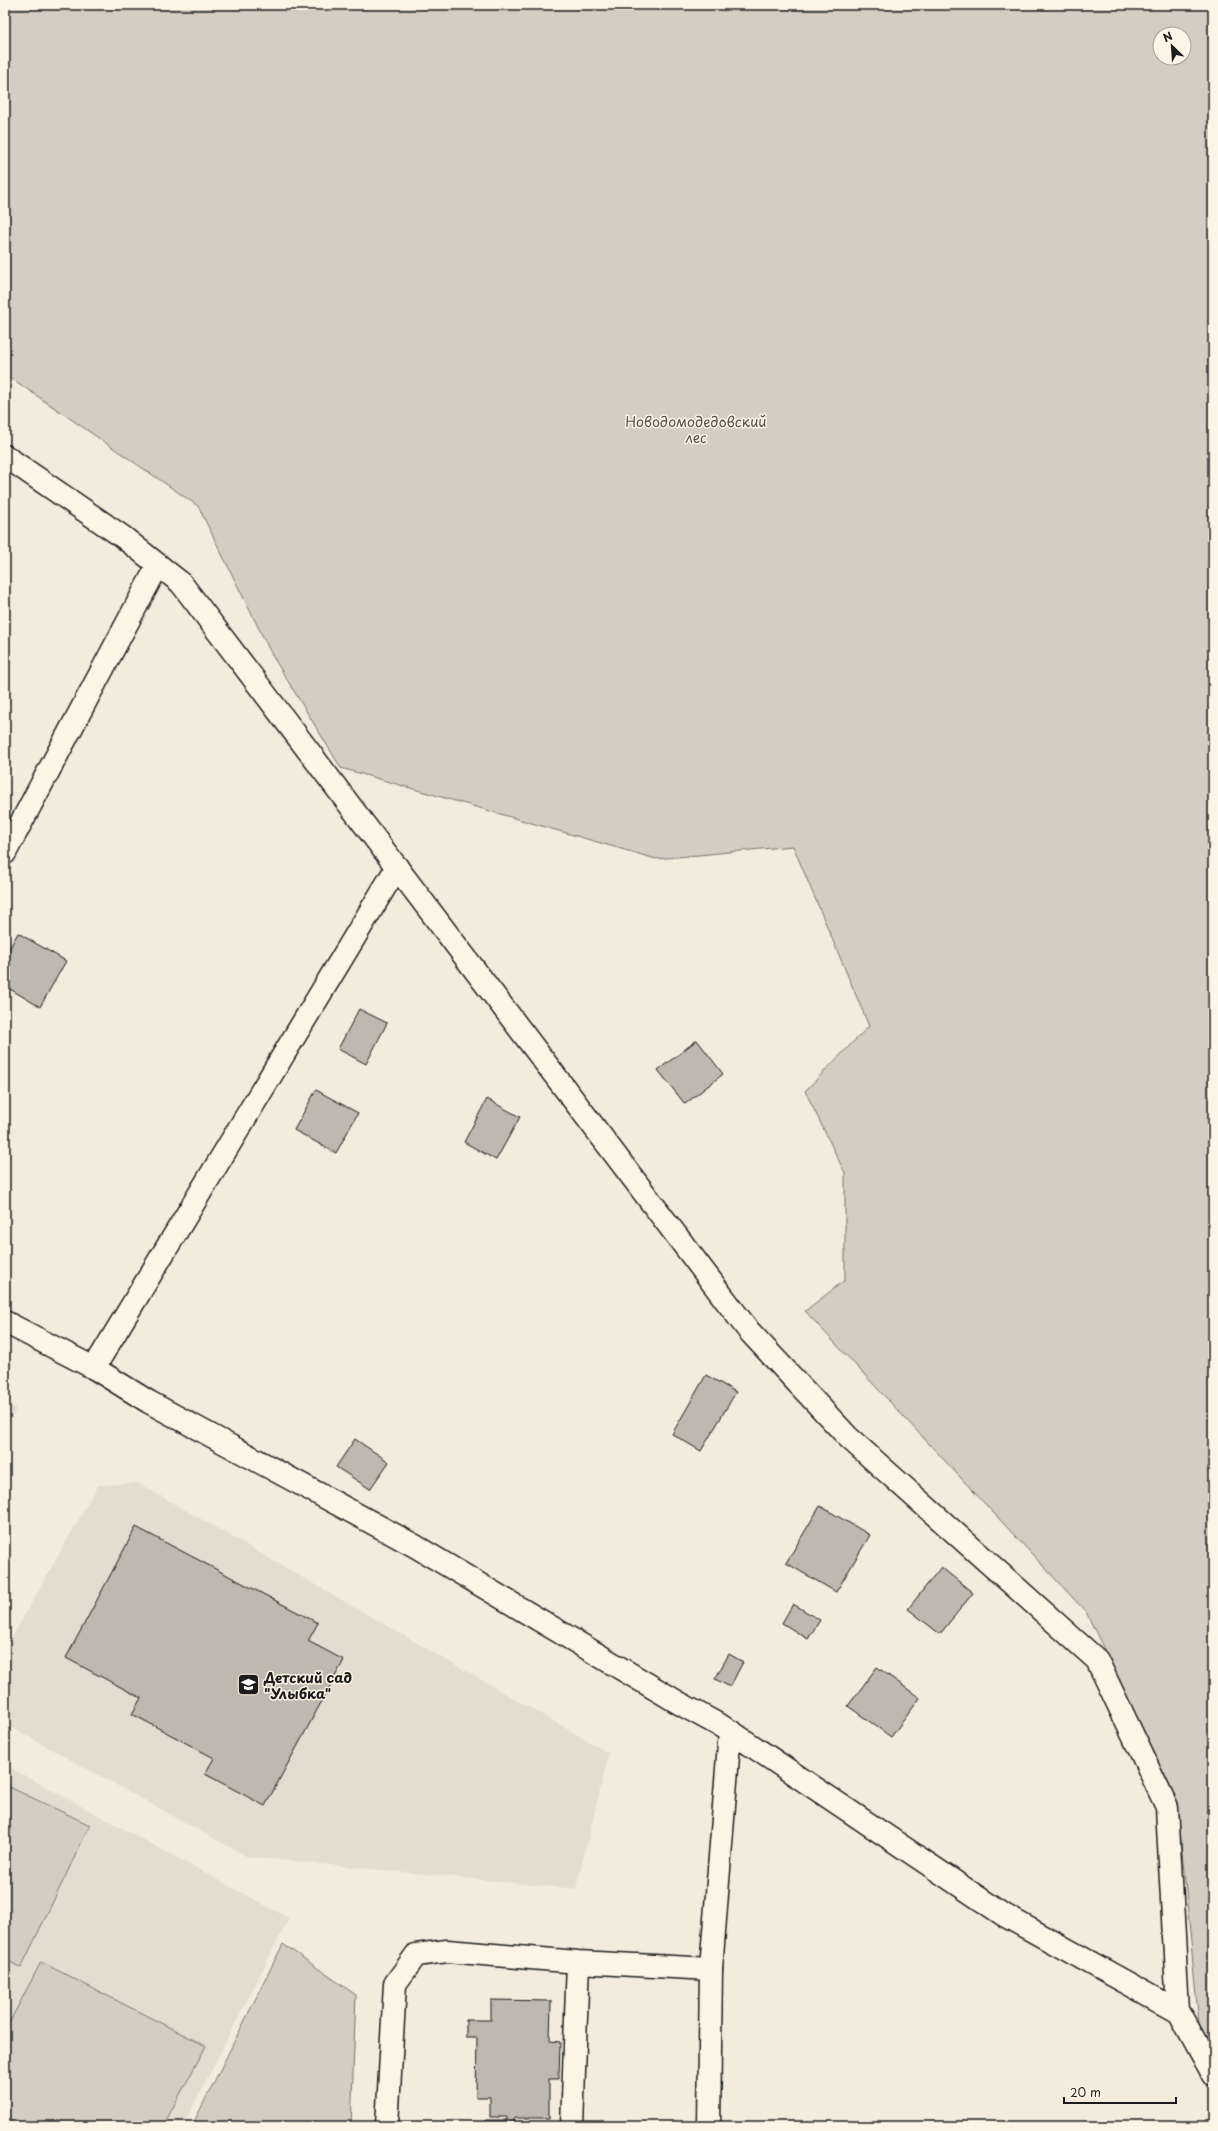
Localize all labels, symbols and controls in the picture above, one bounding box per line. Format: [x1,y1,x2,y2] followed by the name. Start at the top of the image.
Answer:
[1152,26,1192,66] north arrow
[1160,27,1175,46] text: N
[625,411,767,448] park label: Новодомодедовский лес
[263,1667,352,1704] place label: Детский сад "Улыбка"
[235,1672,261,1698] school or university icon: Детский сад "Улыбка"
[1064,2079,1176,2105] scale bar
[1070,2083,1101,2101] text: 20 m

